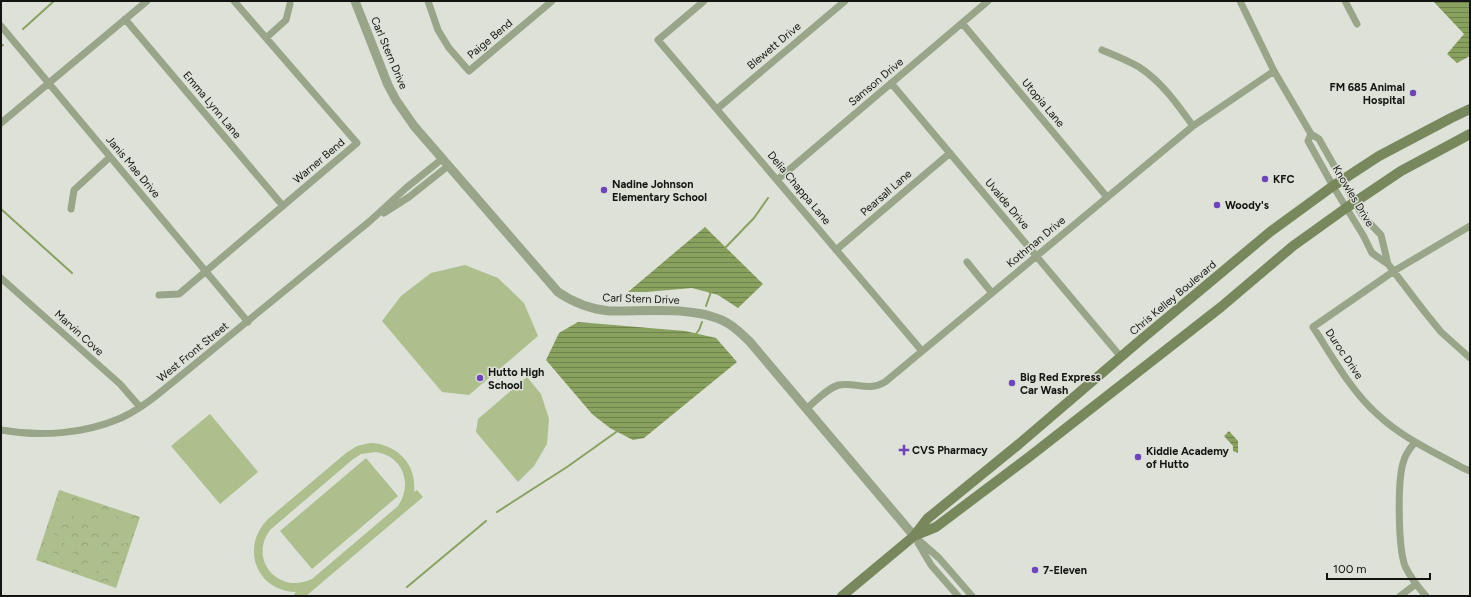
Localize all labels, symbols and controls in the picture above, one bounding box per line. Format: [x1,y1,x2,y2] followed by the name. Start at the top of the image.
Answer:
[368,15,410,91] street label: Carl Stern Drive
[465,16,515,62] street label: Paige Bend
[745,20,803,72] street label: Blewett Drive
[846,55,906,109] street label: Samson Drive
[180,69,244,141] street label: Emma Lynn Lane
[1019,76,1067,130] street label: Utopia Lane
[1330,81,1405,107] place label: FM 685 Animal Hospital
[1408,88,1418,98] marker: FM 685 Animal Hospital
[103,133,163,201] street label: Janis Mae Drive
[291,136,347,186] street label: Warner Bend
[765,149,833,227] street label: Delia Chappa Lane
[1330,163,1376,229] street label: Knowles Drive
[858,167,914,219] street label: Pearsall Lane
[1273,173,1294,186] place label: KFC
[1260,174,1270,184] marker: KFC
[982,176,1032,232] street label: Uvalde Drive
[612,178,707,204] place label: Nadine Johnson Elementary School
[599,185,609,195] marker: Nadine Johnson Elementary School
[1225,199,1269,212] place label: Woody's
[1212,200,1222,210] marker: Woody's
[1004,214,1068,270] street label: Kothman Drive
[1127,258,1219,338] street label: Chris Kelley Boulevard
[602,291,680,307] street label: Carl Stern Drive
[52,308,106,358] street label: Marvin Cove
[155,319,231,385] street label: West Front Street
[1322,326,1366,382] street label: Duroc Drive
[488,366,544,392] place label: Hutto High School
[1020,371,1101,397] place label: Big Red Express Car Wash
[475,373,485,383] marker: Hutto High School
[1007,378,1017,388] marker: Big Red Express Car Wash
[912,444,988,457] place label: CVS Pharmacy
[899,445,909,455] marker: CVS Pharmacy
[1146,445,1230,471] place label: Kiddie Academy of Hutto
[1133,452,1143,462] marker: Kiddie Academy of Hutto
[1327,555,1430,581] scale bar
[1333,562,1367,576] text: 100 m
[1043,564,1087,577] place label: 7-Eleven
[1030,565,1040,575] marker: 7-Eleven

